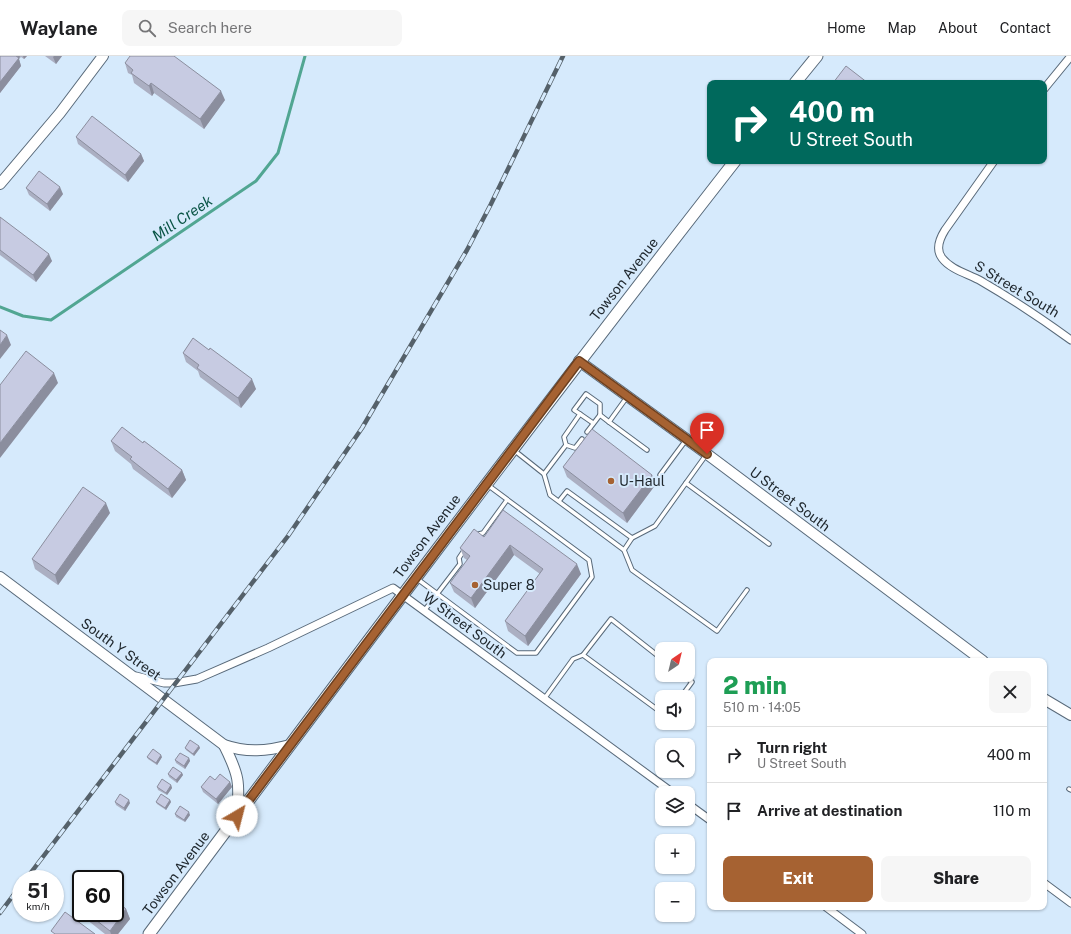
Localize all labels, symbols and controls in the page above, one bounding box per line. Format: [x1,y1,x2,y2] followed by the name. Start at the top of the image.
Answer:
[122,10,402,46] search box
[20,17,98,39] text: Waylane
[136,17,158,39] icon: search
[168,19,252,36] text: Search here
[827,20,866,36] text: Home
[888,20,916,36] text: Map
[938,20,978,36] text: About
[1000,20,1051,36] text: Contact
[789,95,875,128] text: 400 m
[723,96,775,148] icon: right
[789,129,913,150] text: U Street South
[149,191,216,244] water label: Mill Creek
[587,234,661,324] street label: Towson Avenue
[972,257,1062,321] street label: S Street South
[690,413,724,454] pin
[696,419,718,441] icon: arrive
[747,464,833,534] street label: U Street South
[619,473,665,489] place label: U-Haul
[606,476,616,486] marker: U-Haul
[390,491,464,581] street label: Towson Avenue
[483,577,535,593] place label: Super 8
[470,580,480,590] marker: Super 8
[420,589,510,661] street label: W Street South
[78,615,164,683] street label: South Y Street
[655,642,695,682] north arrow
[655,642,695,922] map controls
[723,671,787,699] text: 2 min
[989,671,1031,713] button: close
[655,690,695,730] button: sound
[723,700,801,715] text: 510 m · 14:05
[655,738,695,778] button: search
[757,739,827,756] text: Turn right
[723,744,745,766] icon: right
[987,746,1031,763] text: 400 m
[757,756,847,771] text: U Street South
[655,786,695,826] button: layers
[216,795,258,837] position arrow
[723,800,745,822] icon: arrive
[757,802,902,819] text: Arrive at destination
[993,802,1031,819] text: 110 m
[139,828,213,918] street label: Towson Avenue
[655,834,695,874] button: +
[723,856,873,902] button: Exit
[881,856,1031,902] button: Share
[72,870,124,922] speed limit sign: 60
[27,879,49,903] text: 51
[655,882,695,922] button: −
[26,900,50,912] text: km/h

